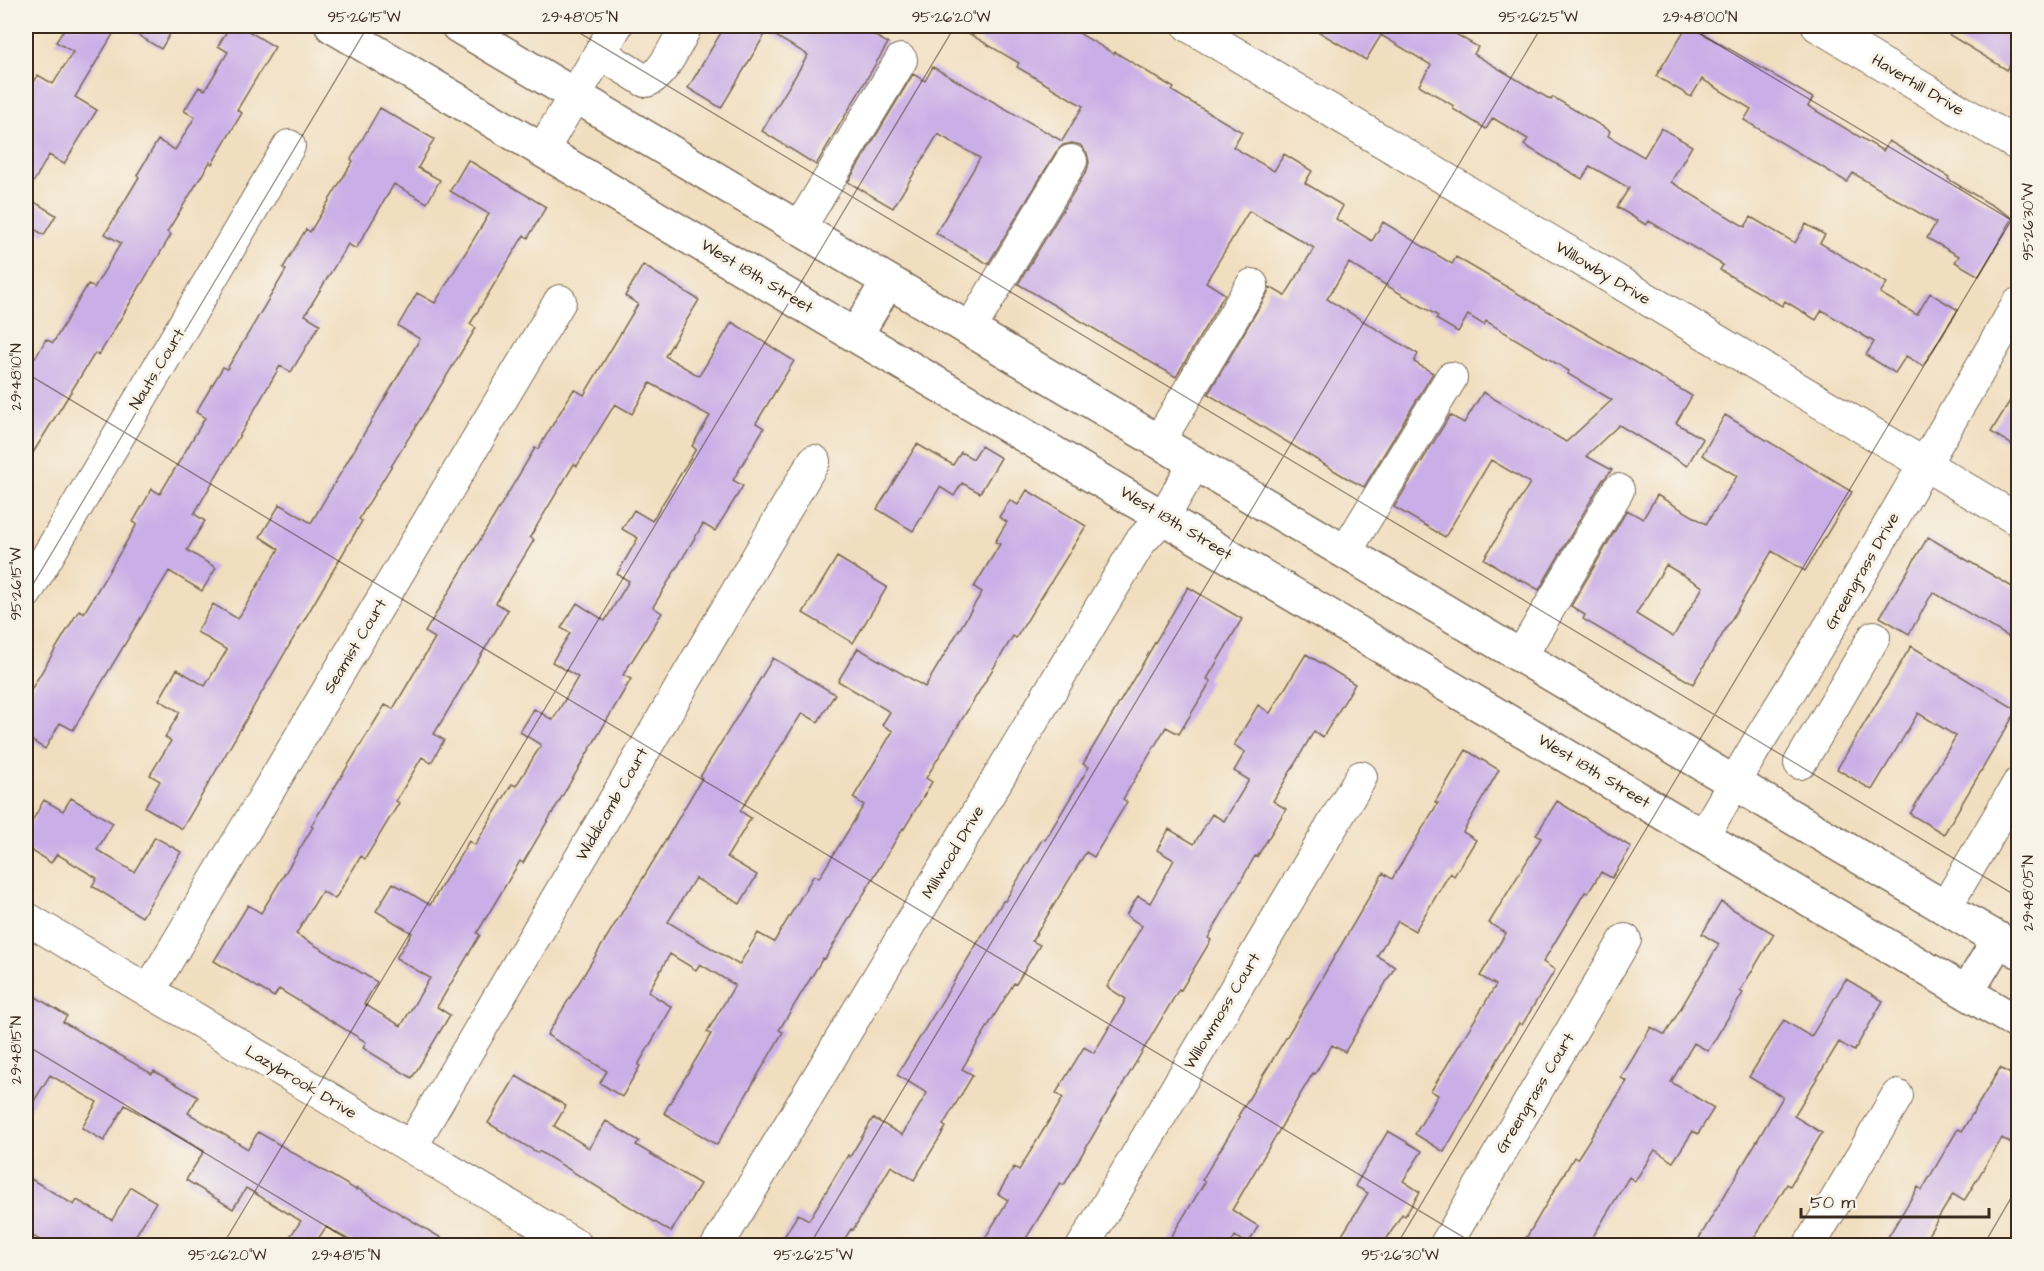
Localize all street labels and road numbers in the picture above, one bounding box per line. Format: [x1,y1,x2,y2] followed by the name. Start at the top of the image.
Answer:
[1868,49,1969,121] street label: Haverhill Drive
[697,234,818,318] street label: West 18th Street
[1551,236,1655,311] street label: Willowby Drive
[124,324,190,414] street label: Nauts Court
[1116,481,1237,565] street label: West 18th Street
[1820,508,1905,634] street label: Greengrass Drive
[318,594,392,697] street label: Seamist Court
[1534,729,1655,813] street label: West 18th Street
[571,743,654,864] street label: Widdicomb Court
[917,801,990,903] street label: Millwood Drive
[1179,948,1266,1073] street label: Willowmoss Court
[1490,1028,1581,1158] street label: Greengrass Court
[241,1040,361,1125] street label: Lazybrook Drive

